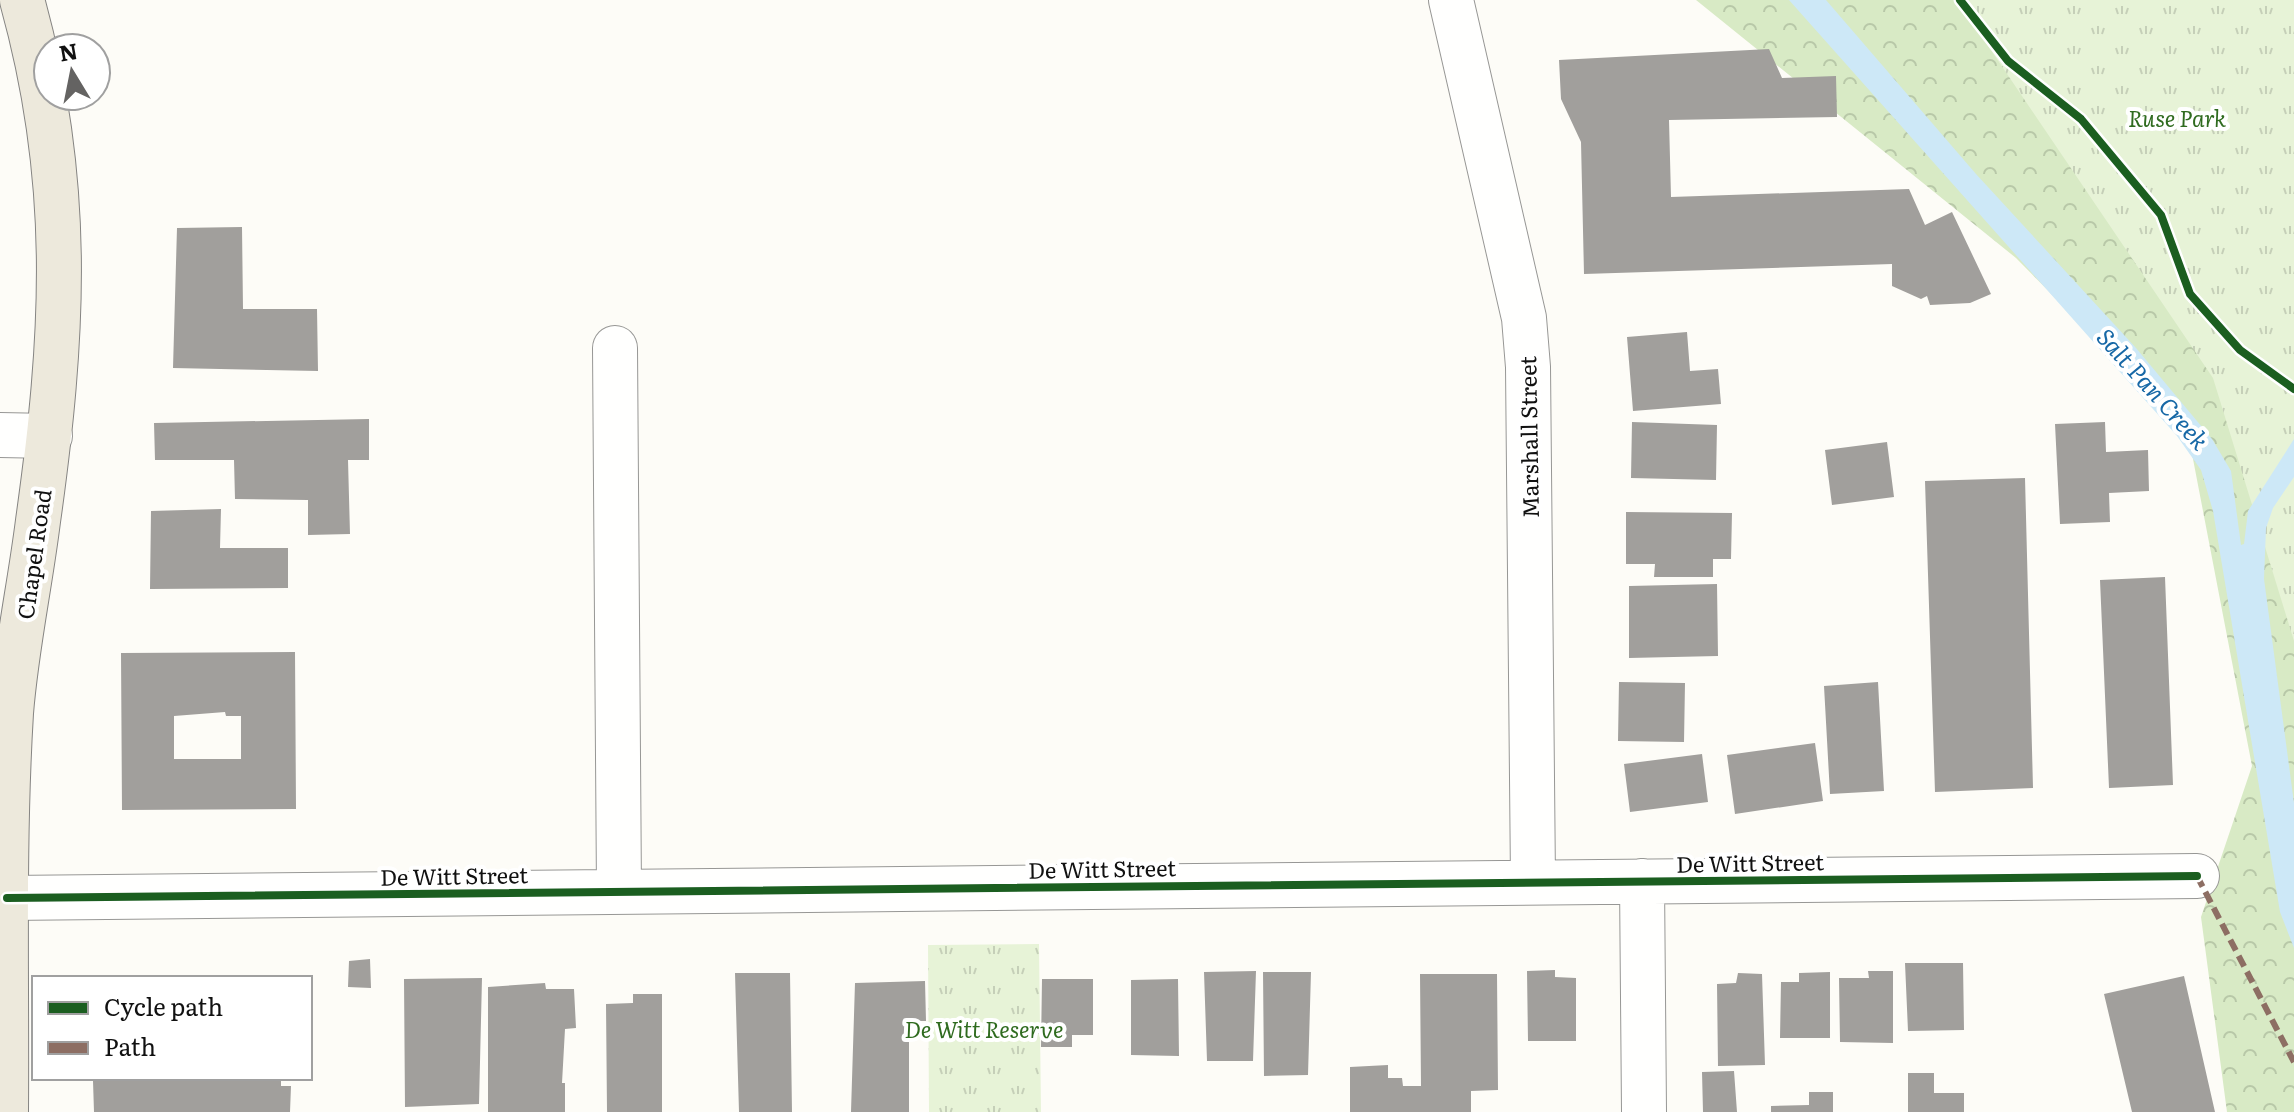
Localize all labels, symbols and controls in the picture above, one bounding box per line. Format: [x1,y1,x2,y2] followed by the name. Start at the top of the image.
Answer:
[32,32,112,112] north arrow
[56,33,80,69] text: N
[2128,101,2226,134] park label: Ruse Park
[2090,319,2219,457] water label: Salt Pan Creek
[1510,356,1546,518] street label: Marshall Street
[8,487,58,621] street label: Chapel Road
[1676,844,1824,880] street label: De Witt Street
[1028,850,1176,886] street label: De Witt Street
[380,857,528,893] street label: De Witt Street
[32,976,312,1080] legend
[104,988,223,1023] text: Cycle path
[905,1012,1063,1045] park label: De Witt Reserve
[104,1028,156,1063] text: Path

